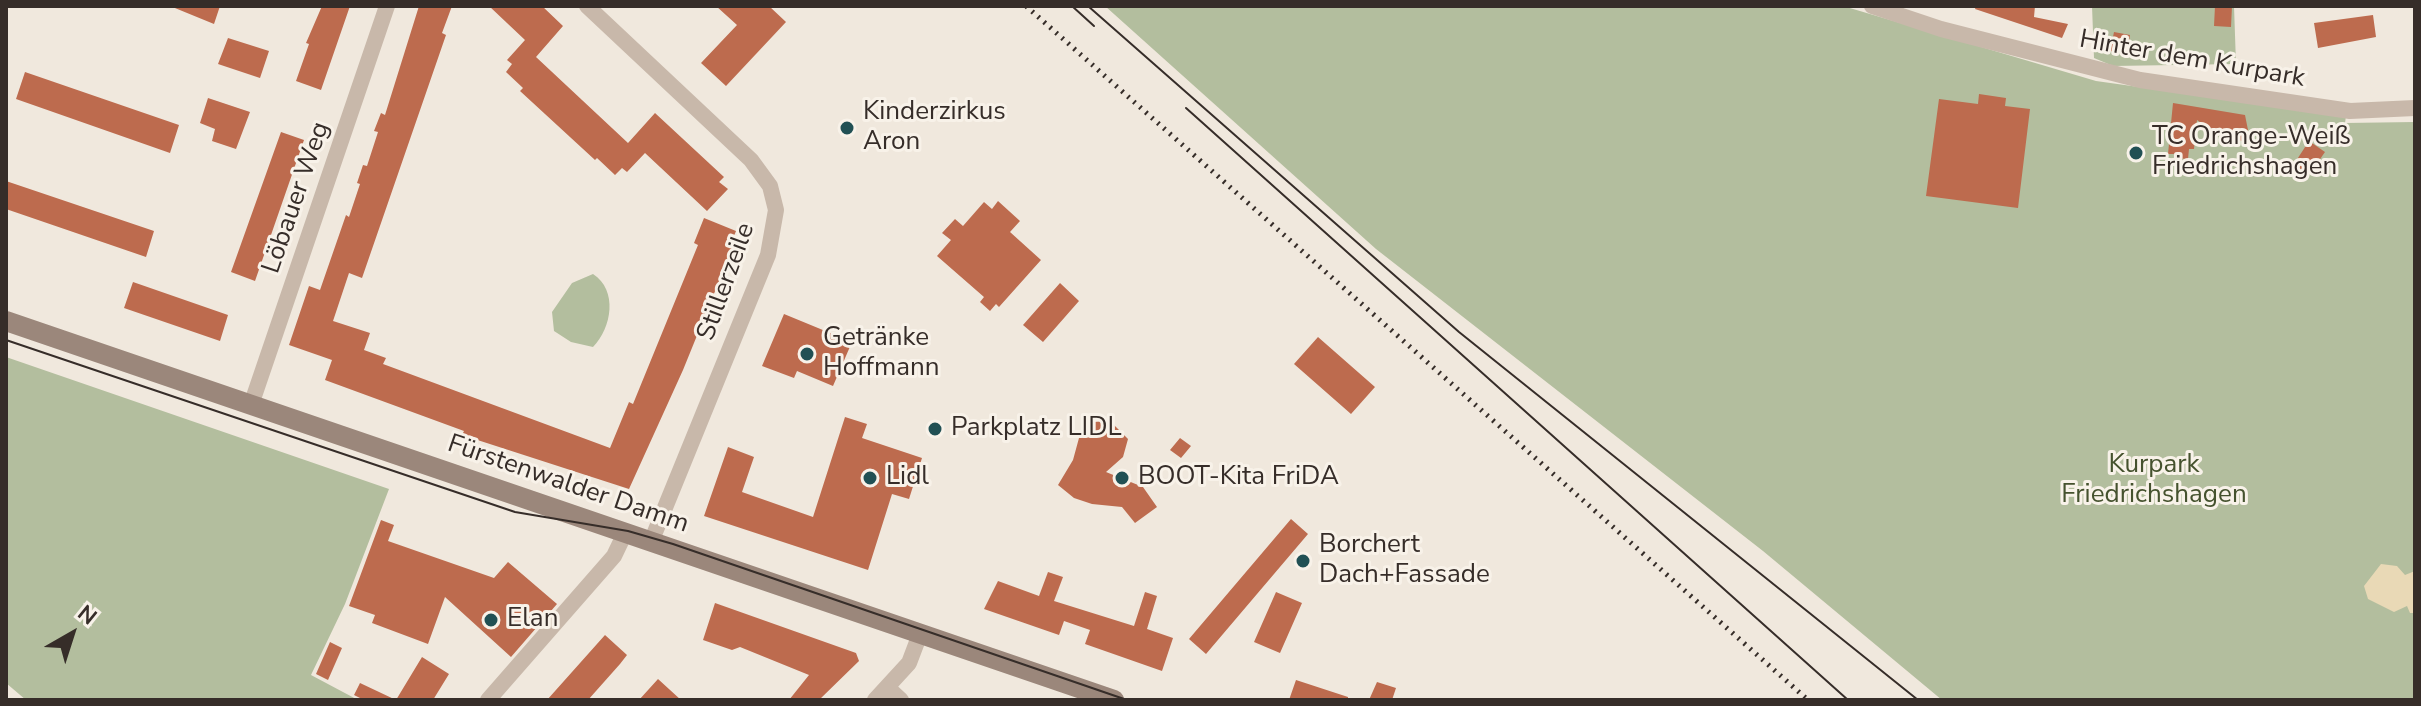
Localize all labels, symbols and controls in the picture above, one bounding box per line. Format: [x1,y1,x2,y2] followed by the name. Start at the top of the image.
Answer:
[2077,25,2307,95] street label: Hinter dem Kurpark
[863,97,1006,158] place label: Kinderzirkus Aron
[257,118,337,278] street label: Löbauer Weg
[838,119,856,137] marker: Kinderzirkus Aron
[2152,122,2350,184] place label: TC Orange-Weiß Friedrichshagen
[2127,144,2145,162] marker: TC Orange-Weiß Friedrichshagen
[691,219,763,345] street label: Stillerzeile
[823,323,940,384] place label: Getränke Hoffmann
[798,345,816,363] marker: Getränke Hoffmann
[951,413,1122,445] place label: Parkplatz LIDL
[926,420,944,438] marker: Parkplatz LIDL
[443,429,693,541] street label: Fürstenwalder Damm
[2061,450,2247,512] park label: Kurpark Friedrichshagen
[886,462,929,494] place label: Lidl
[1138,462,1339,494] place label: BOOT-Kita FriDA
[861,469,879,487] marker: Lidl
[1113,469,1131,487] marker: BOOT-Kita FriDA
[1319,530,1490,592] place label: Borchert Dach+Fassade
[1294,552,1312,570] marker: Borchert Dach+Fassade
[32,594,112,674] north arrow
[71,599,103,632] text: N
[507,604,558,636] place label: Elan
[482,611,500,629] marker: Elan

